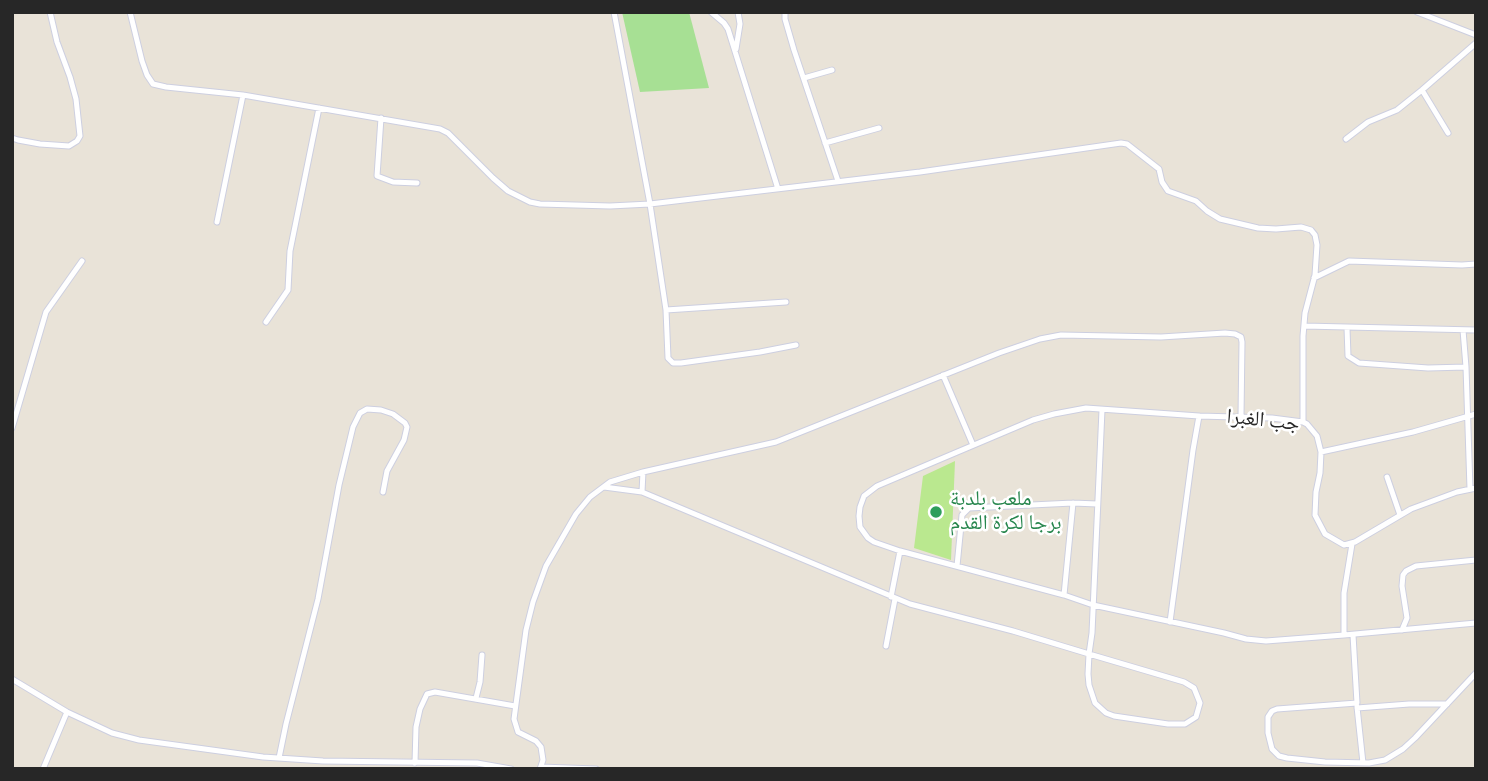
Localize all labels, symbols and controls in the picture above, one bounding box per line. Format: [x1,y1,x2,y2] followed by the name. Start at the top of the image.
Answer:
[1225,405,1301,437] street label: جب الغبرا
[950,487,1062,537] place label: ملعب بلدبة برجا لكرة القدم
[928,504,944,520] marker: ملعب بلدبة برجا لكرة القدم

